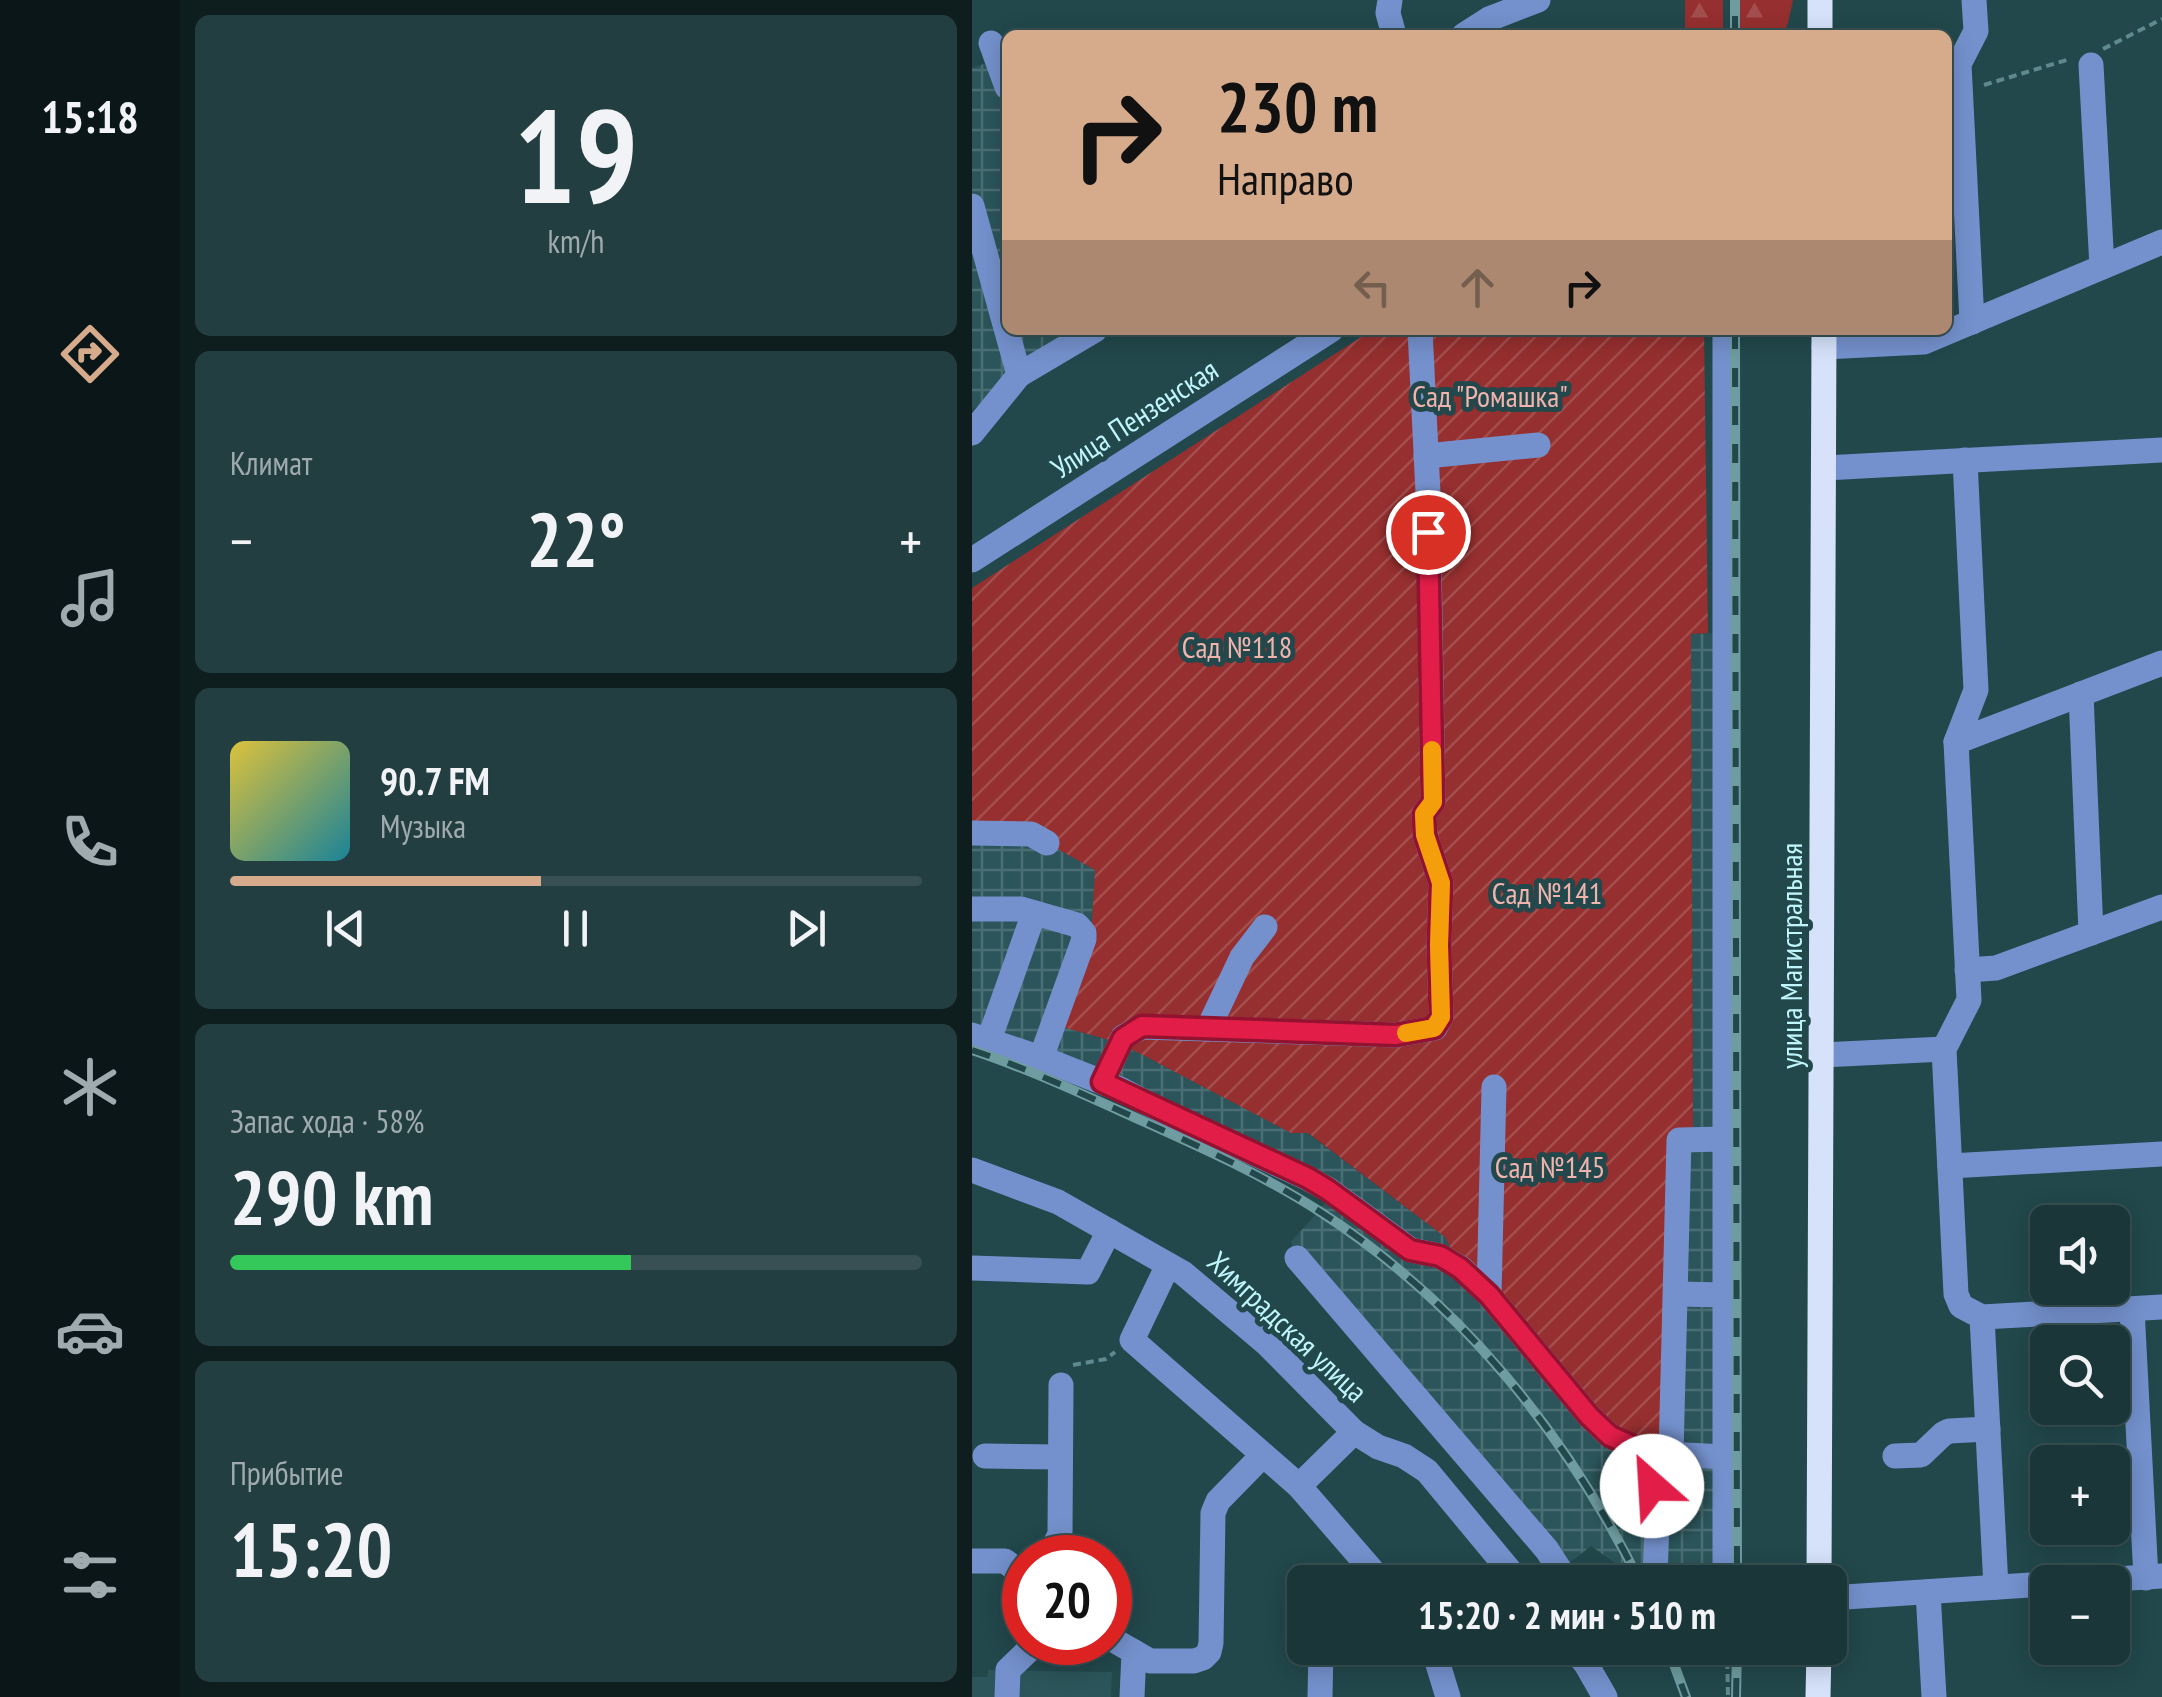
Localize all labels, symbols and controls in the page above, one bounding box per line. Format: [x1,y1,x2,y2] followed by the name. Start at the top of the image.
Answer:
[1217,61,1378,151] text: 230 m
[1052,70,1182,200] icon: right
[514,71,638,239] text: 19
[41,87,139,145] text: 15:18
[1217,149,1354,207] text: Направо
[548,220,604,262] text: km/h
[1345,260,1400,315] icon: left
[1450,260,1505,315] icon: ahead
[1555,260,1610,315] icon: right
[55,319,125,389] icon: directions
[1043,350,1225,486] street label: Улица Пензенская
[1412,376,1568,415] park label: Сад "Ромашка"
[230,442,312,484] text: Климат
[1386,490,1471,575] pin
[526,491,626,588] text: 22°
[230,505,253,576] text: −
[899,505,922,576] text: +
[1401,505,1456,560] icon: arrive
[55,563,125,633] icon: music
[1182,627,1292,666] park label: Сад №118
[380,756,490,805] text: 90.7 FM
[380,805,466,847] text: Музыка
[55,807,125,877] icon: phone
[1771,843,1810,1069] street label: улица Магистральная
[1492,873,1602,912] park label: Сад №141
[318,901,373,956] icon: previous
[548,901,603,956] icon: pause
[779,901,834,956] icon: next
[55,1052,125,1122] icon: climate
[230,1100,424,1142] text: Запас хода · 58%
[1495,1147,1605,1186] park label: Сад №145
[230,1149,434,1246] text: 290 km
[2030,1205,2130,1665] map controls
[2030,1205,2130,1305] button: sound
[1200,1242,1376,1410] street label: Химградская улица
[55,1296,125,1366] icon: car
[2030,1325,2130,1425] button: search
[1600,1434,1704,1538] position arrow
[2030,1445,2130,1545] button: +
[230,1452,343,1494] text: Прибытие
[230,1501,392,1598] text: 15:20
[1002,1535,1132,1665] speed limit sign: 20
[55,1540,125,1610] icon: filters
[2030,1565,2130,1665] button: −
[1418,1590,1716,1639] text: 15:20 · 2 мин · 510 m

